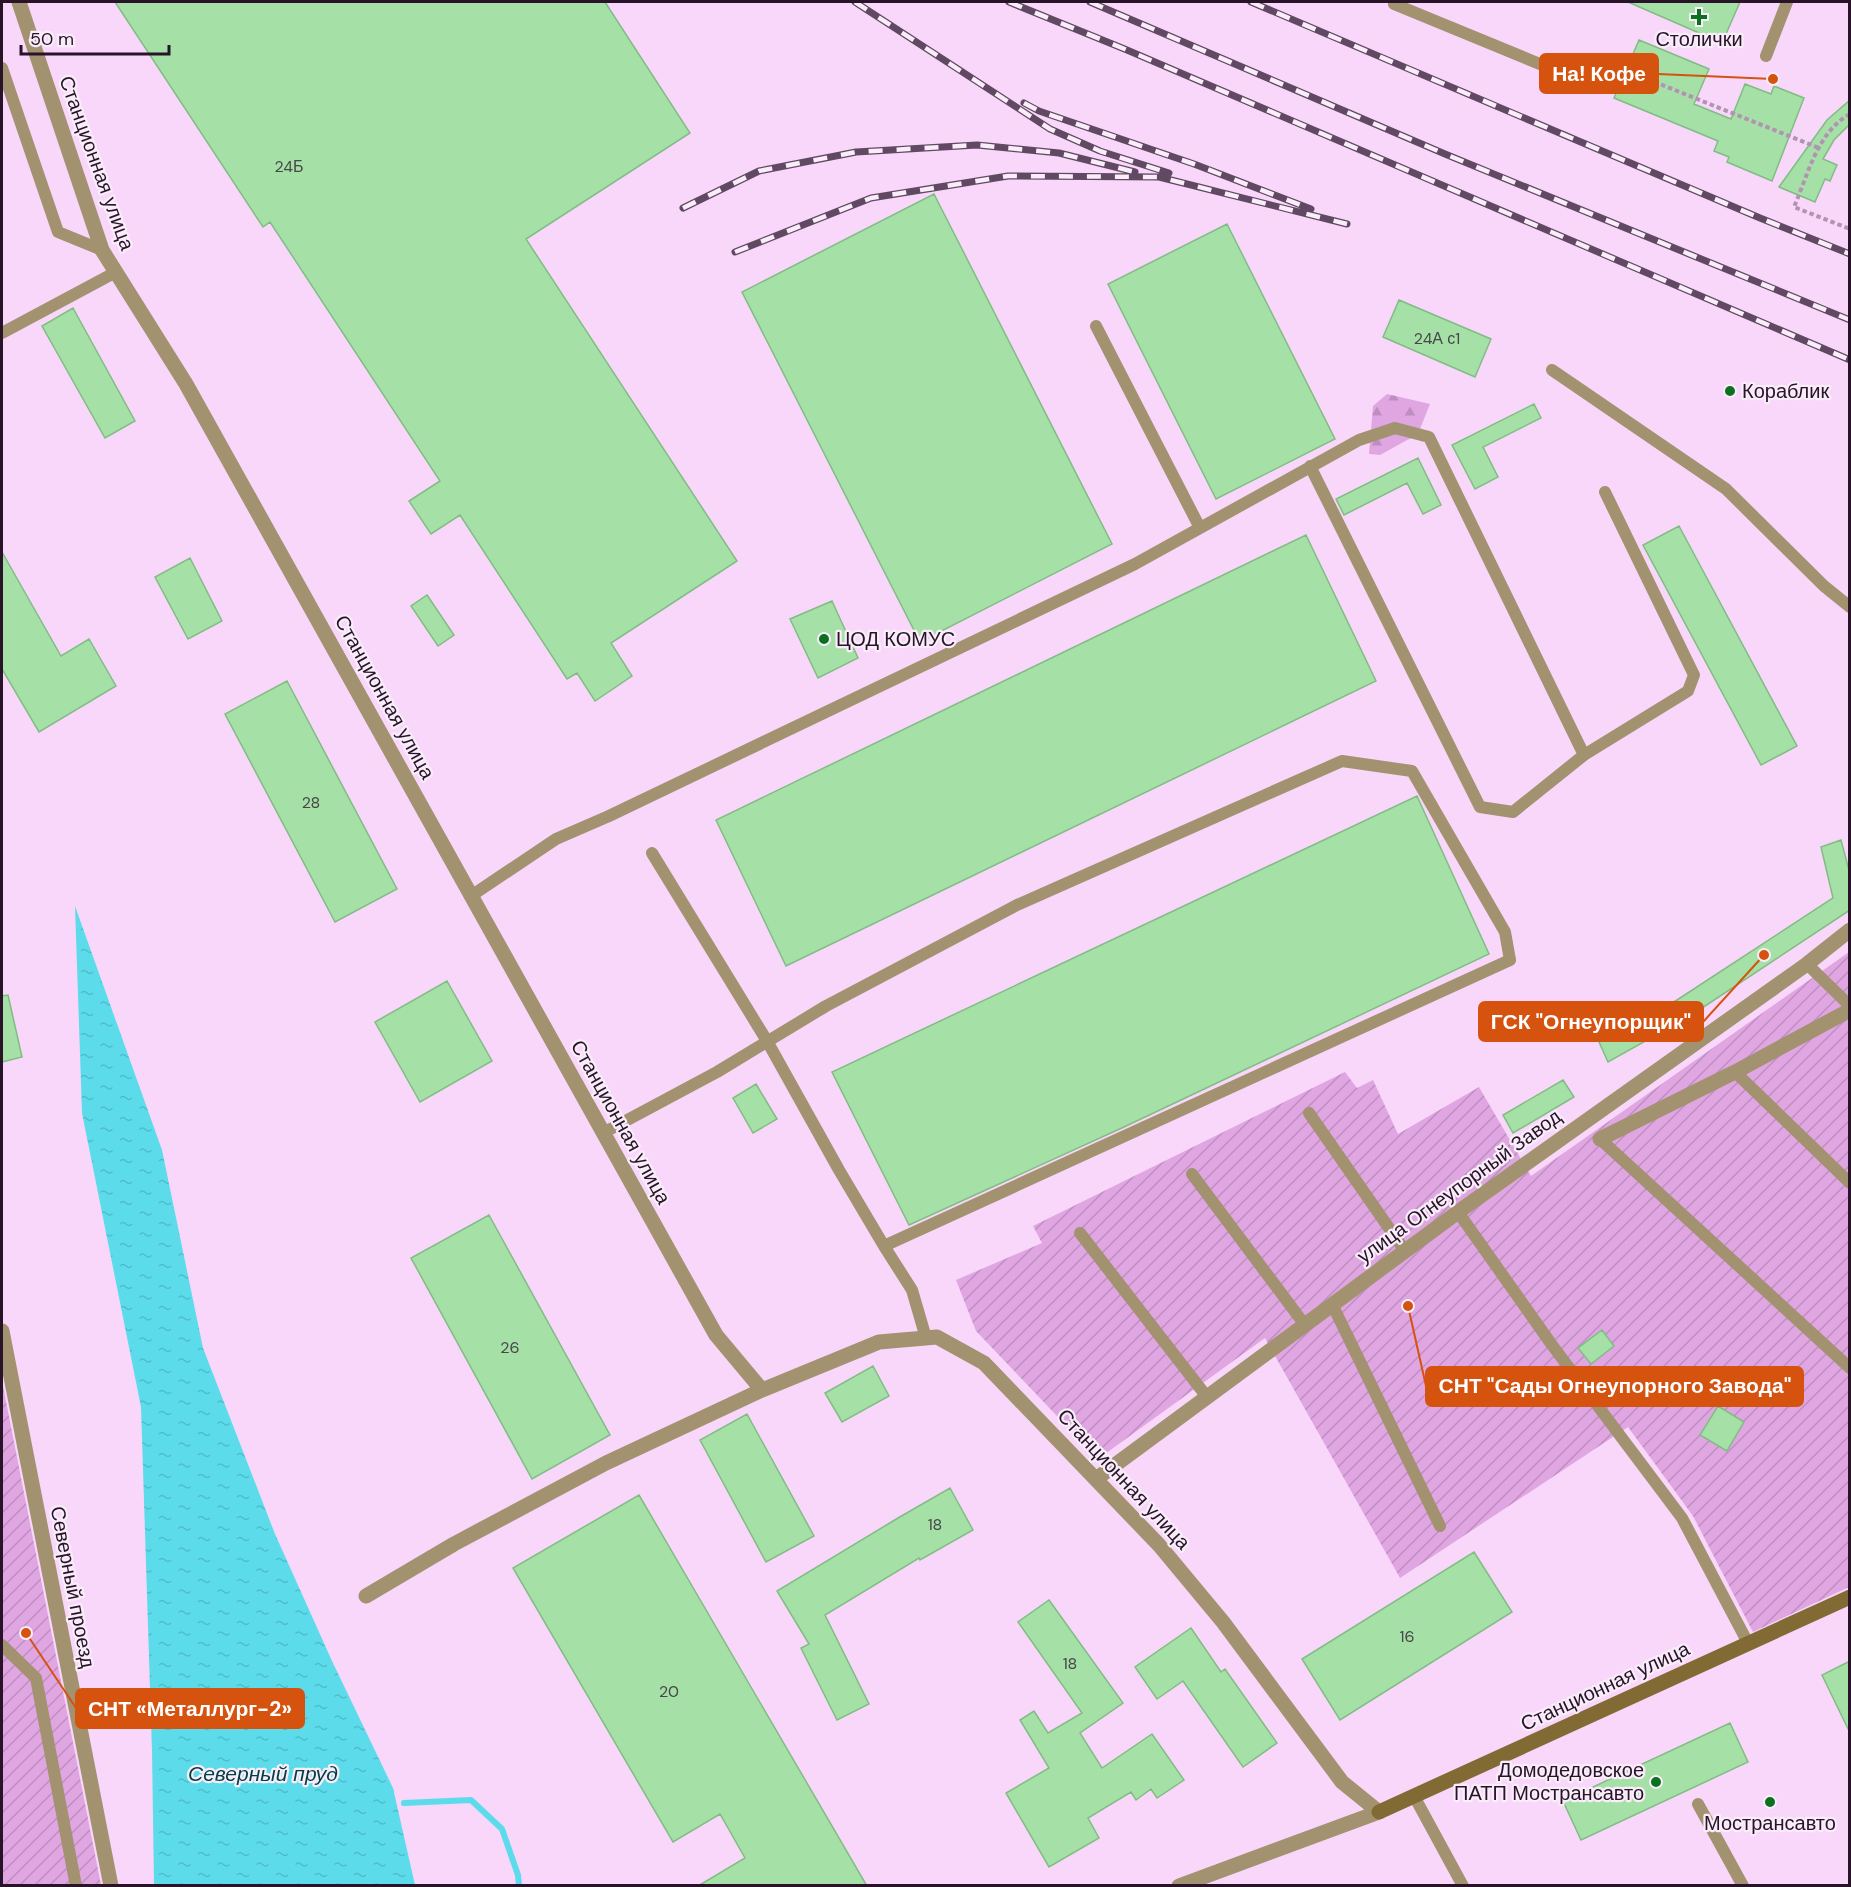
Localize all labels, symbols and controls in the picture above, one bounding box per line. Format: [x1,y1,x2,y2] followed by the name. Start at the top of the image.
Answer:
[1692,10,1706,24] marker: Столички
[21,18,170,56] scale bar
[1655,26,1743,52] place label: Столички
[30,27,74,51] text: 50 m
[1540,54,1658,93] callout: На! Кофе
[1552,60,1646,88] text: На! Кофе
[53,72,141,255] street label: Станционная улица
[274,156,304,177] house number: 24Б
[1414,328,1460,349] house number: 24А с1
[1742,378,1829,404] place label: Кораблик
[1723,384,1737,398] marker: Кораблик
[329,610,441,784] street label: Станционная улица
[836,626,955,652] place label: ЦОД КОМУС
[817,632,831,646] marker: ЦОД КОМУС
[302,792,320,813] house number: 28
[1479,1002,1703,1041] callout: ГСК "Огнеупорщик"
[1491,1008,1691,1036] text: ГСК "Огнеупорщик"
[565,1035,677,1209] street label: Станционная улица
[1352,1103,1566,1269] street label: улица Огнеупорный Завод
[500,1337,520,1358] house number: 26
[1426,1367,1803,1406] callout: СНТ "Сады Огнеупорного Завода"
[1439,1372,1791,1400] text: СНТ "Сады Огнеупорного Завода"
[1052,1403,1197,1556] street label: Станционная улица
[45,1504,101,1670] street label: Северный проезд
[928,1514,942,1535] house number: 18
[1399,1626,1415,1647] house number: 16
[1516,1635,1695,1737] street label: Станционная улица
[1063,1653,1077,1674] house number: 18
[659,1681,679,1702] house number: 20
[76,1689,304,1728] callout: СНТ «Металлург-2»
[88,1695,292,1723] text: СНТ «Металлург-2»
[1454,1757,1644,1806] place label: Домодедовское ПАТП Мострансавто
[188,1760,338,1788] water label: Северный пруд
[1649,1775,1663,1789] marker: Домодедовское ПАТП Мострансавто
[1763,1795,1777,1809] marker: Мострансавто
[1704,1810,1836,1836] place label: Мострансавто

